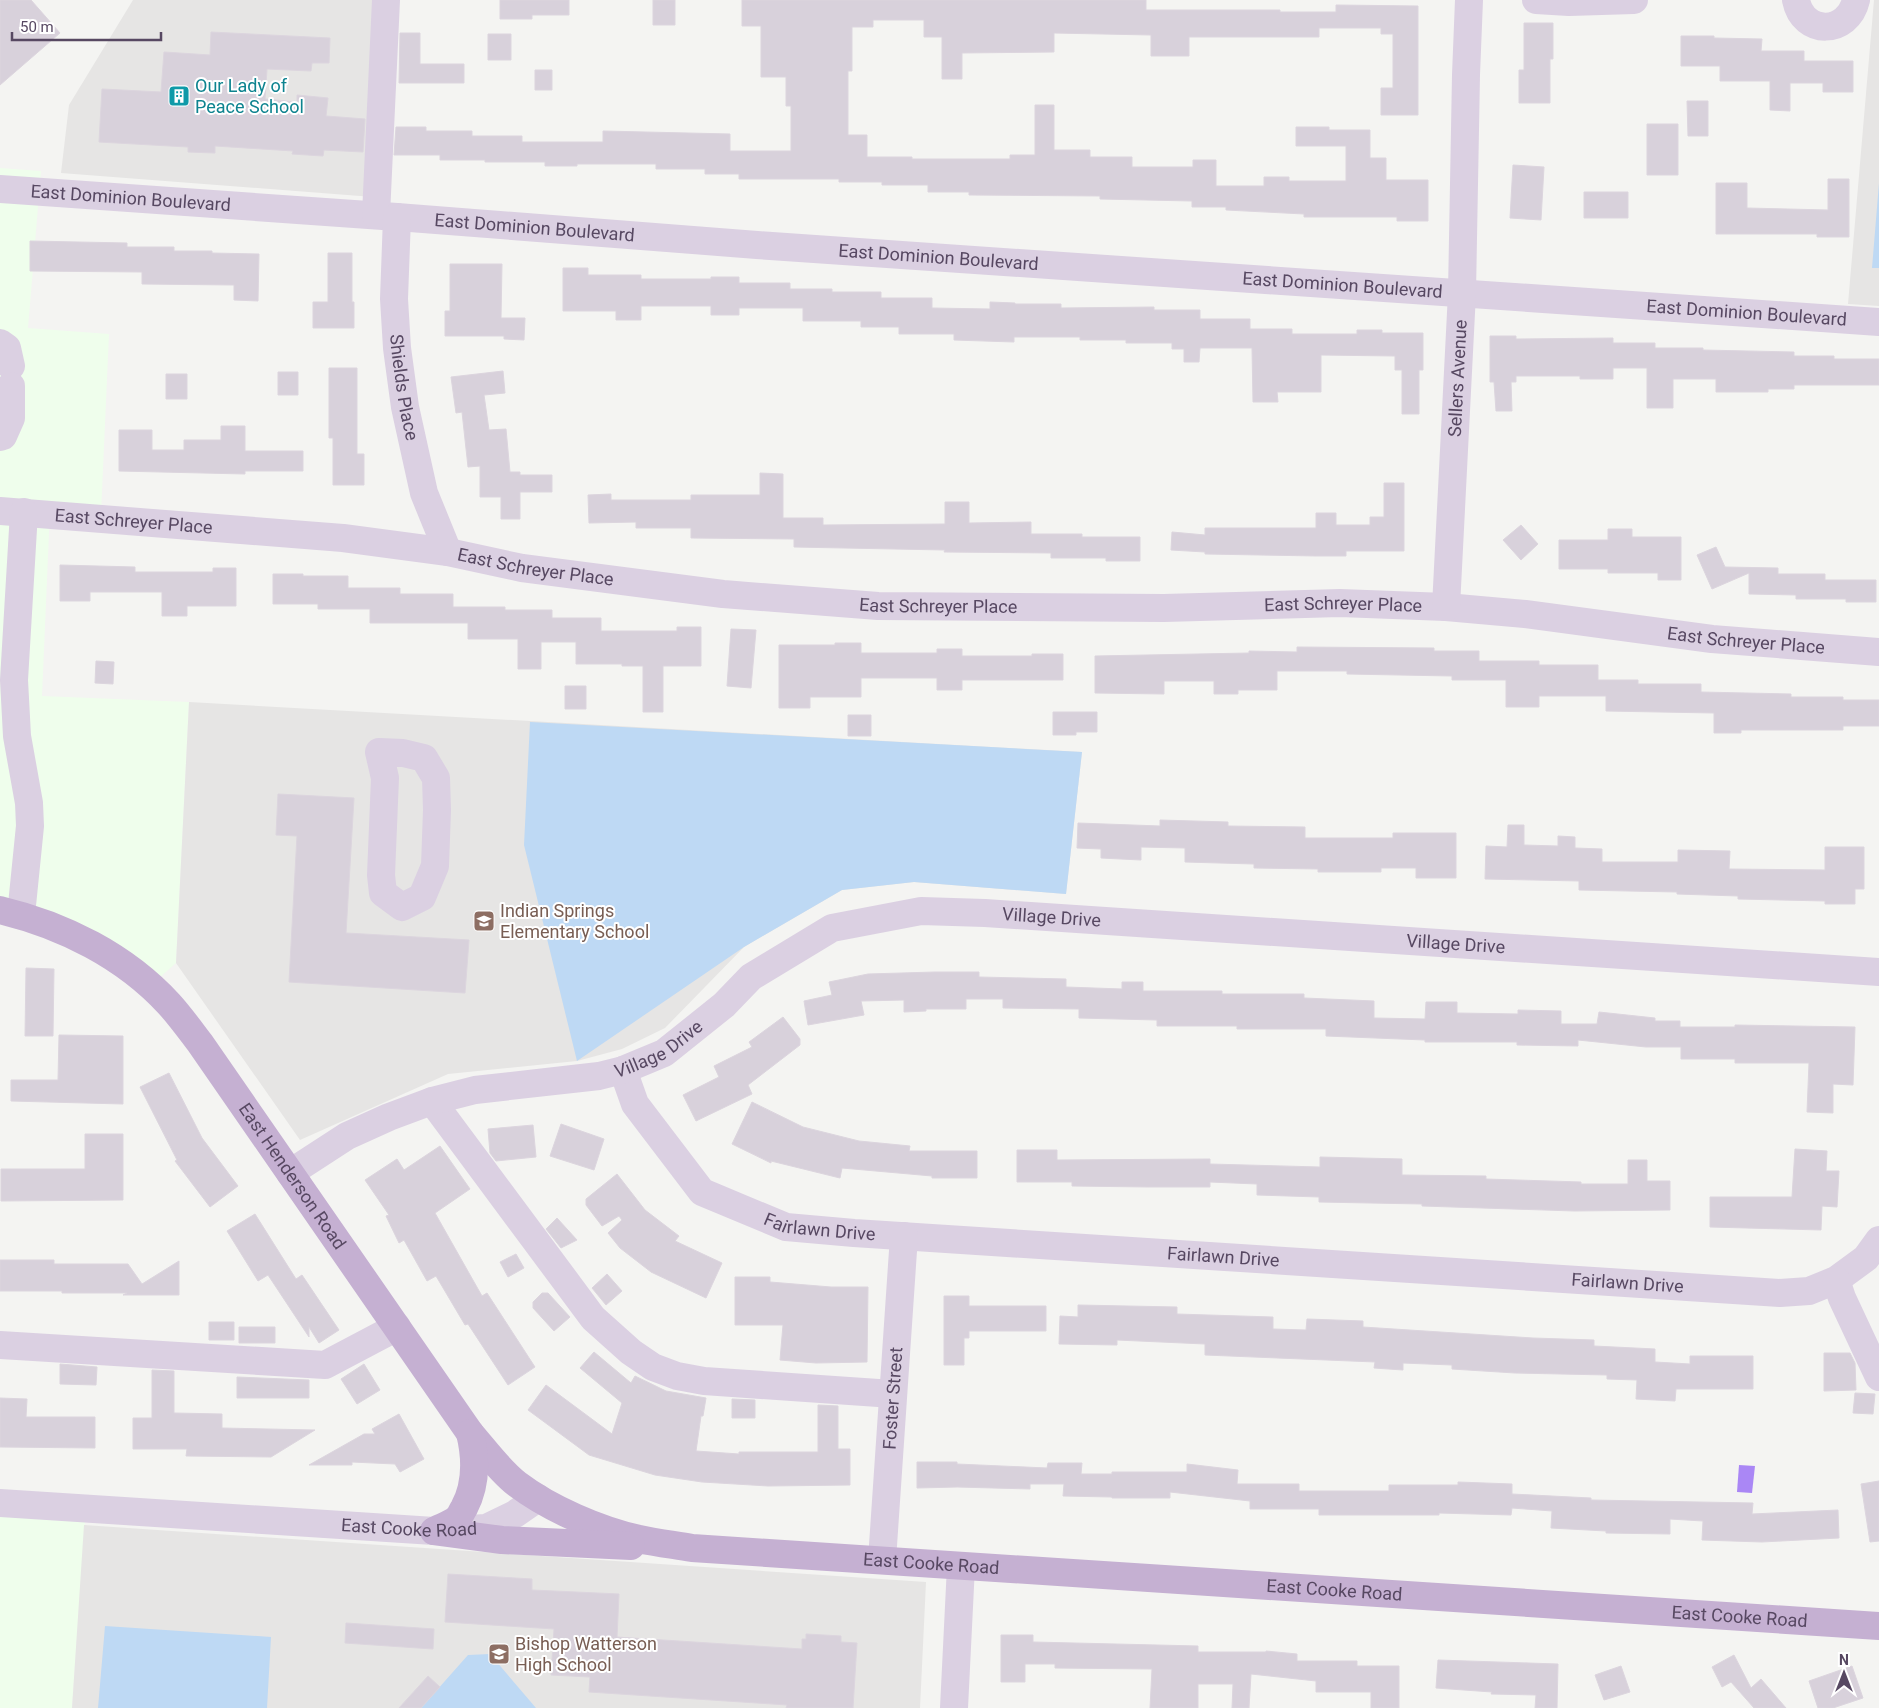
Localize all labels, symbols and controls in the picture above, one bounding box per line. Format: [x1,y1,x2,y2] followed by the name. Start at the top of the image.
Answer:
[12,10,161,42] scale bar
[20,18,54,36] text: 50 m
[195,75,304,117] place label: Our Lady of Peace School
[167,84,191,108] building icon: Our Lady of Peace School
[30,180,232,215] street label: East Dominion Boulevard
[434,209,636,245] street label: East Dominion Boulevard
[838,240,1039,274] street label: East Dominion Boulevard
[1242,267,1443,302] street label: East Dominion Boulevard
[1646,295,1847,330] street label: East Dominion Boulevard
[1444,319,1471,437] street label: Sellers Avenue
[386,334,423,442] street label: Shields Place
[54,504,213,538] street label: East Schreyer Place
[456,543,615,590] street label: East Schreyer Place
[1264,592,1423,616] street label: East Schreyer Place
[858,594,1017,617] street label: East Schreyer Place
[1666,622,1826,658] street label: East Schreyer Place
[500,900,649,942] place label: Indian Springs Elementary School
[1002,903,1102,931] street label: Village Drive
[472,909,496,933] school or university icon: Indian Springs Elementary School
[1406,930,1506,957] street label: Village Drive
[612,1015,706,1082] street label: Village Drive
[235,1099,351,1253] street label: East Henderson Road
[761,1208,876,1244] street label: Fairlawn Drive
[1166,1242,1280,1271] street label: Fairlawn Drive
[1571,1268,1684,1297] street label: Fairlawn Drive
[879,1346,906,1450] street label: Foster Street
[341,1514,478,1541] street label: East Cooke Road
[863,1548,1000,1578] street label: East Cooke Road
[1266,1575,1403,1605] street label: East Cooke Road
[1671,1601,1808,1631] street label: East Cooke Road
[515,1633,657,1675] place label: Bishop Watterson High School
[487,1642,511,1666] school or university icon: Bishop Watterson High School
[1819,1648,1869,1698] north arrow
[1839,1652,1849,1668] text: N

